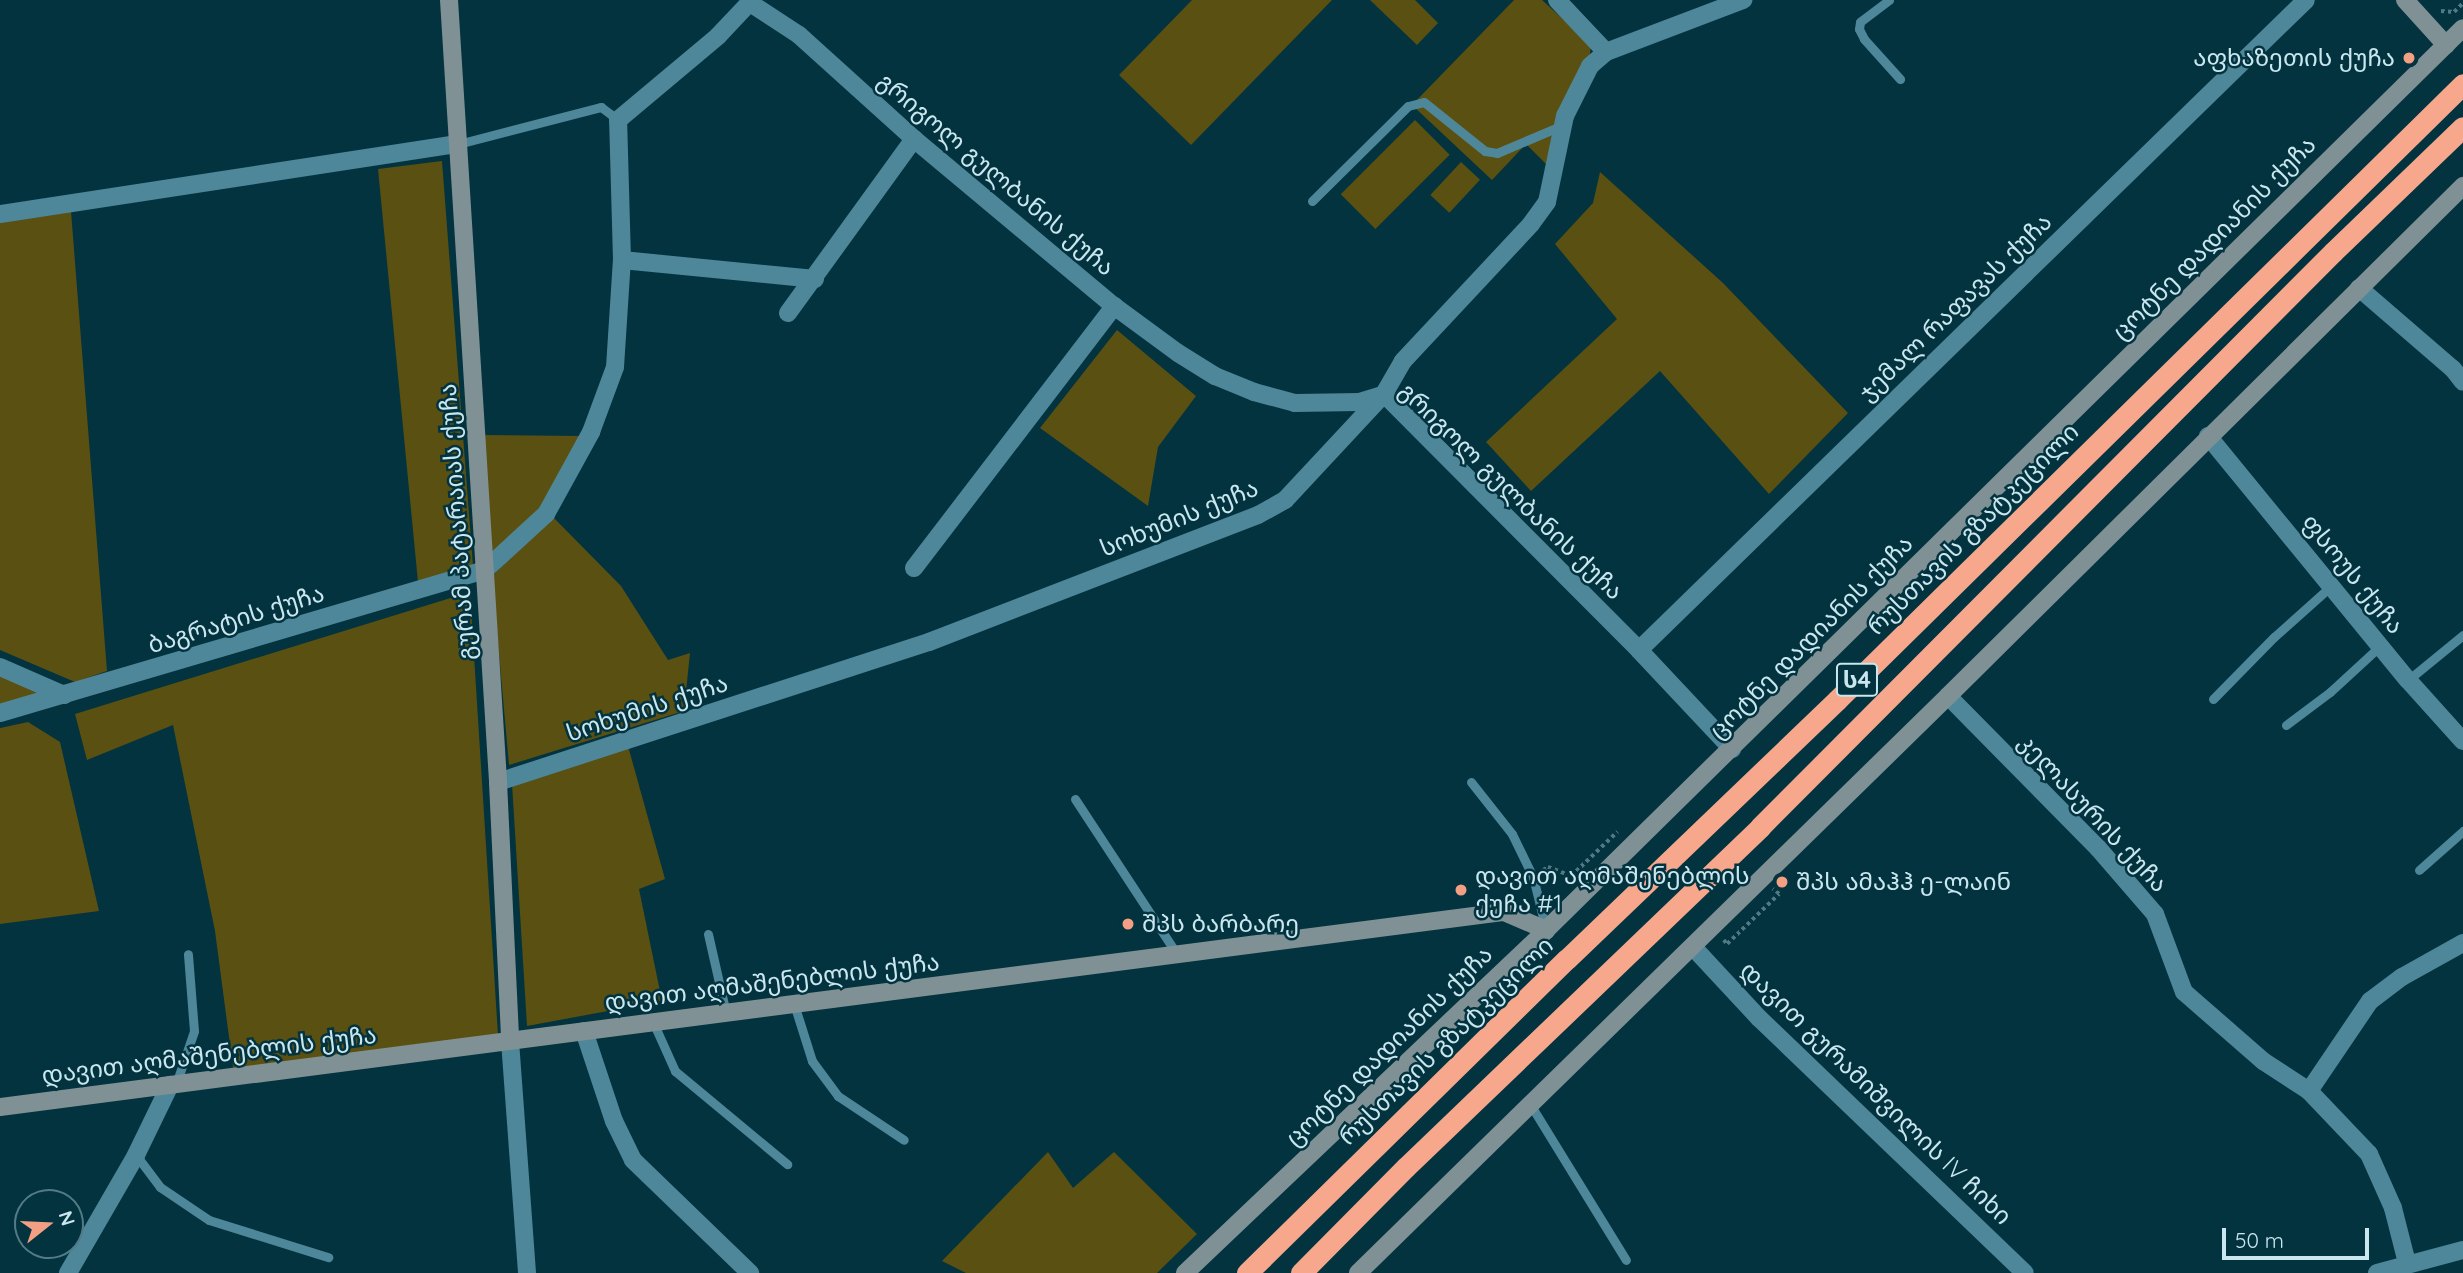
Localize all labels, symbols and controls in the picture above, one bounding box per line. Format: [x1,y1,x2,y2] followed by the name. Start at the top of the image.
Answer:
[2193,44,2395,72] place label: აფხაზეთის ქუჩა
[2401,50,2417,66] marker: აფხაზეთის ქუჩა
[872,66,1120,282] street label: გრიგოლ გულბანის ქუჩა
[2106,130,2322,346] street label: ცოტნე დადიანის ქუჩა
[1852,207,2058,407] street label: ჯემალ რაფავას ქუჩა
[1393,376,1629,606] street label: გრიგოლ გულბანის ქუჩა
[433,383,481,661] street label: გურამ პატარაიას ქუჩა
[1861,417,2085,641] street label: რუსთავის გზატკეცილი
[1096,473,1262,563] street label: სოხუმის ქუჩა
[2296,508,2410,640] street label: ფსოუს ქუჩა
[1703,529,1919,745] street label: ცოტნე დადიანის ქუჩა
[144,579,328,659] street label: ბაგრატის ქუჩა
[1834,660,1880,700] road number: ს4
[563,668,731,748] street label: სოხუმის ქუჩა
[2012,728,2174,898] street label: კელასურის ქუჩა
[1475,862,1749,918] place label: დავით აღმაშენებლის ქუჩა #1
[1796,868,2011,896] place label: შპს ამაჰჰ ე-ლაინ
[1774,874,1790,890] marker: შპს ამაჰჰ ე-ლაინ
[1453,882,1469,898] marker: დავით აღმაშენებლის ქუჩა #1
[1142,910,1299,938] place label: შპს ბარბარე
[1120,916,1136,932] marker: შპს ბარბარე
[1333,931,1559,1151] street label: რუსთავის გზატკეცილი
[1280,940,1498,1152] street label: ცოტნე დადიანის ქუჩა
[603,947,941,1017] street label: დავით აღმაშენებლის ქუჩა
[1734,956,2018,1230] street label: დავით გურამიშვილის IV ჩიხი
[40,1020,378,1090] street label: დავით აღმაშენებლის ქუჩა
[14,1189,84,1259] north arrow
[53,1208,81,1228] text: N
[2225,1214,2372,1258] scale bar
[2235,1227,2284,1253] text: 50 m

